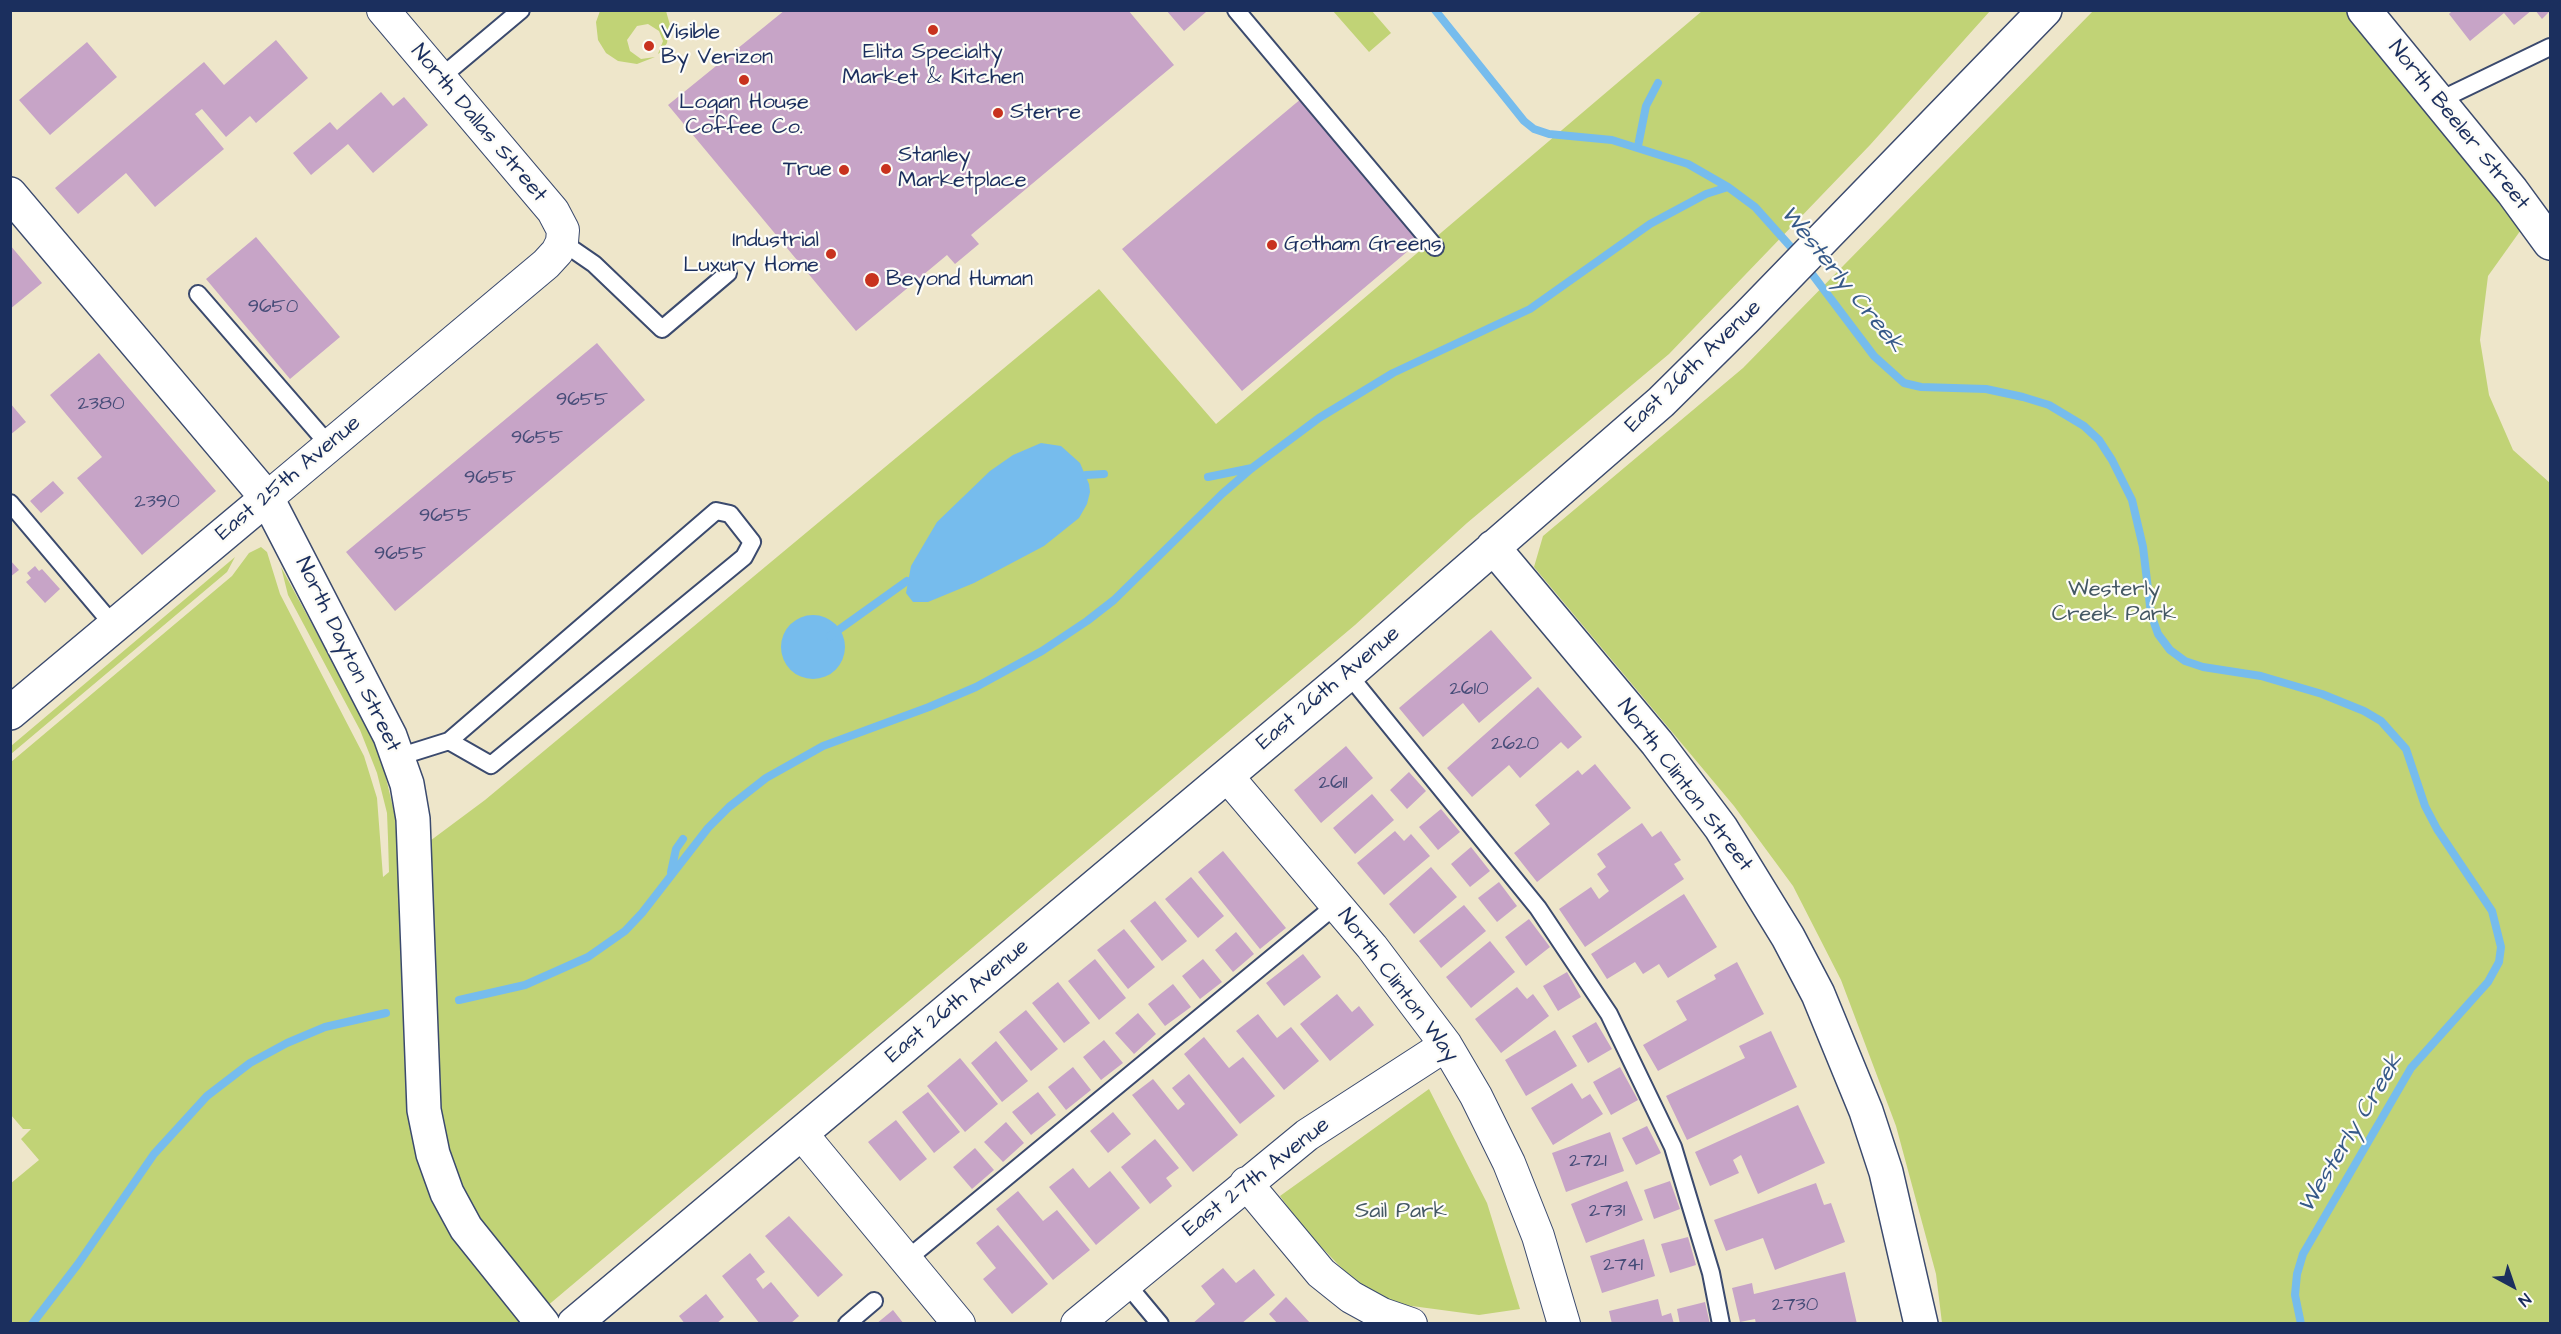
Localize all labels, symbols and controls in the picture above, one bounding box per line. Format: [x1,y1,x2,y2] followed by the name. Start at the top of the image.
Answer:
[661,20,773,72] place label: Visible By Verizon
[926,23,940,37] marker: Elita Specialty Market & Kitchen
[2381,36,2535,216] street label: North Beeler Street
[642,39,656,53] marker: Visible By Verizon
[404,40,552,208] street label: North Dallas Street
[842,40,1024,92] place label: Elita Specialty Market & Kitchen
[737,73,751,87] marker: Logan House Coffee Co.
[679,90,809,142] place label: Logan House Coffee Co.
[1010,100,1081,126] place label: Sterre
[991,106,1005,120] marker: Sterre
[898,143,1027,194] place label: Stanley Marketplace
[783,157,832,183] place label: True
[879,162,893,176] marker: Stanley Marketplace
[837,163,851,177] marker: True
[1773,201,1909,359] water label: Westerly Creek
[683,228,819,280] place label: Industrial Luxury Home
[1284,232,1442,258] place label: Gotham Greens
[1265,238,1279,252] marker: Gotham Greens
[824,247,838,261] marker: Industrial Luxury Home
[886,267,1033,293] place label: Beyond Human
[863,271,881,289] marker: Beyond Human
[1620,295,1768,439] street label: East 26th Avenue
[248,296,298,320] house number: 9650
[556,389,608,413] house number: 9655
[77,393,125,417] house number: 2380
[211,411,367,547] street label: East 25th Avenue
[511,427,563,451] house number: 9655
[464,467,516,491] house number: 9655
[134,491,180,515] house number: 2390
[419,505,471,529] house number: 9655
[374,543,426,567] house number: 9655
[288,553,406,757] street label: North Dayton Street
[2052,577,2176,628] park label: Westerly Creek Park
[1252,621,1406,757] street label: East 26th Avenue
[1449,678,1489,702] house number: 2610
[1611,695,1757,877] street label: North Clinton Street
[1491,733,1539,757] house number: 2620
[1318,772,1348,796] house number: 2611
[1331,904,1463,1068] street label: North Clinton Way
[881,934,1035,1070] street label: East 26th Avenue
[2293,1049,2411,1219] water label: Westerly Creek
[1178,1112,1336,1244] street label: East 27th Avenue
[1569,1150,1607,1174] house number: 2721
[1355,1199,1447,1225] park label: Sail Park
[1589,1200,1625,1224] house number: 2731
[1603,1254,1643,1278] house number: 2741
[2483,1256,2543,1316] north arrow
[2514,1288,2535,1311] text: N
[1772,1294,1818,1318] house number: 2730

